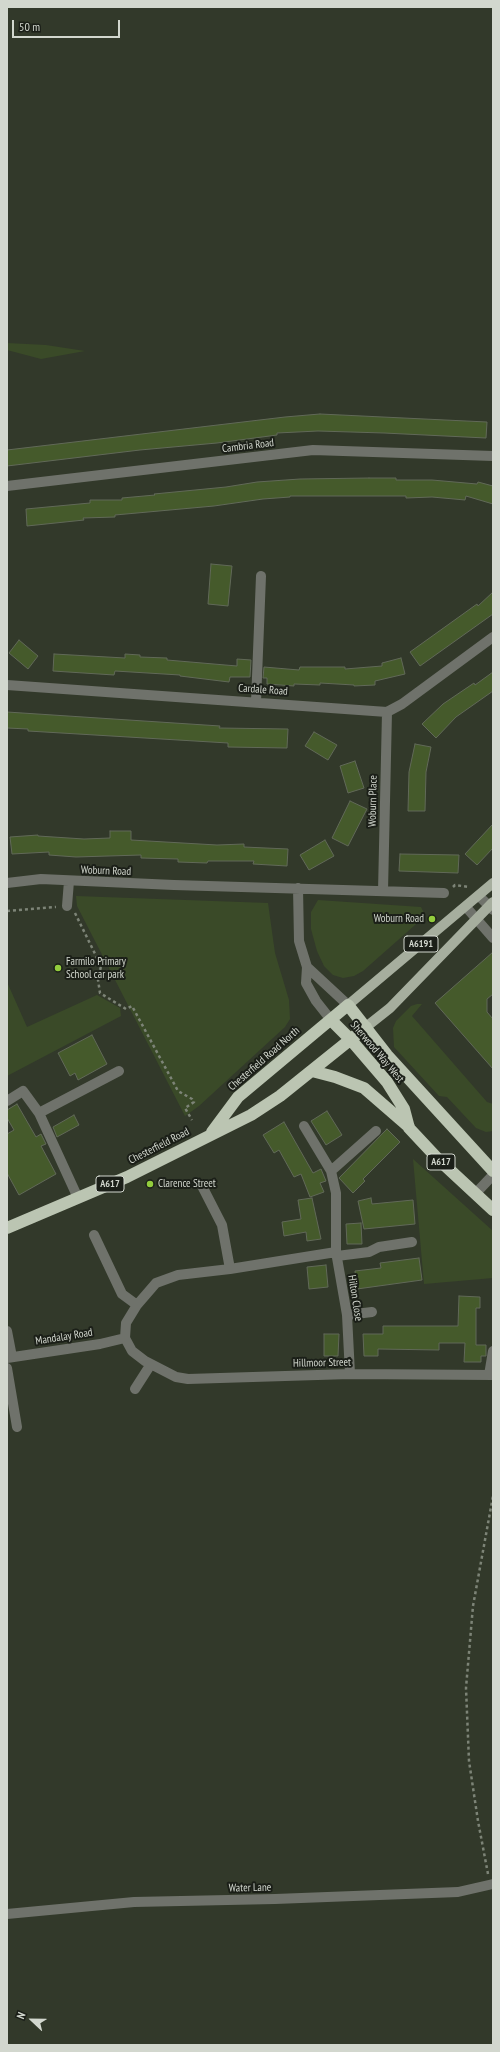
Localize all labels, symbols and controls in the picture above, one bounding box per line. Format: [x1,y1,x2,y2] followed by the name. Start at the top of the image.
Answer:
[14,12,122,38] scale bar
[19,19,40,34] text: 50 m
[221,436,275,456] street label: Cambria Road
[238,682,288,698] street label: Cardale Road
[366,775,380,827] street label: Woburn Place
[81,864,131,878] street label: Woburn Road
[374,912,424,926] place label: Woburn Road
[427,914,437,924] marker: Woburn Road
[404,936,438,952] road number: A6191
[66,955,126,981] place label: Farmilo Primary School car park
[53,963,63,973] marker: Farmilo Primary School car park
[347,1019,407,1085] street label: Sherwood Way West
[225,1024,303,1094] street label: Chesterfield Road North
[126,1125,192,1167] street label: Chesterfield Road
[427,1154,455,1170] road number: A617
[96,1176,124,1192] road number: A617
[158,1177,216,1191] place label: Clarence Street
[145,1179,155,1189] marker: Clarence Street
[345,1274,365,1322] street label: Hilton Close
[35,1326,93,1348] street label: Mandalay Road
[293,1356,351,1370] street label: Hillmoor Street
[229,1881,271,1895] street label: Water Lane
[12,2000,52,2040] north arrow
[13,2010,28,2021] text: N

